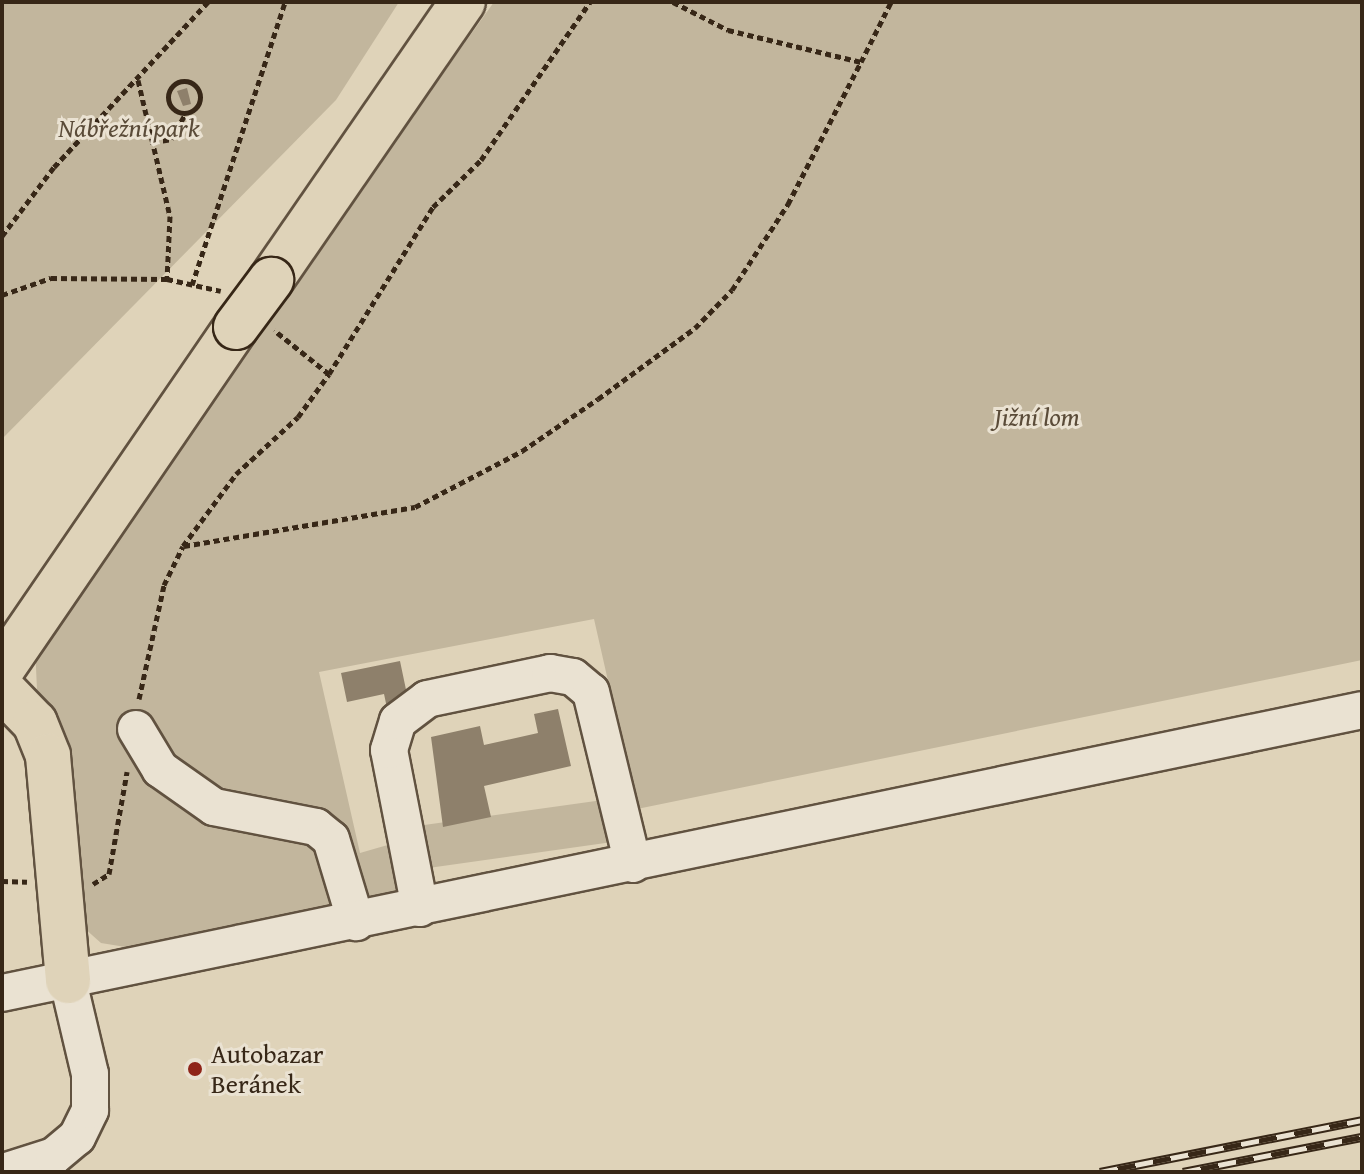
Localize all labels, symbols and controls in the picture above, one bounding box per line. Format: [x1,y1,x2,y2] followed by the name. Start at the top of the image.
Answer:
[58,112,200,144] park label: Nábřežní park
[994,401,1080,433] park label: Jižní lom
[211,1038,323,1100] place label: Autobazar Beránek
[186,1060,204,1078] marker: Autobazar Beránek

